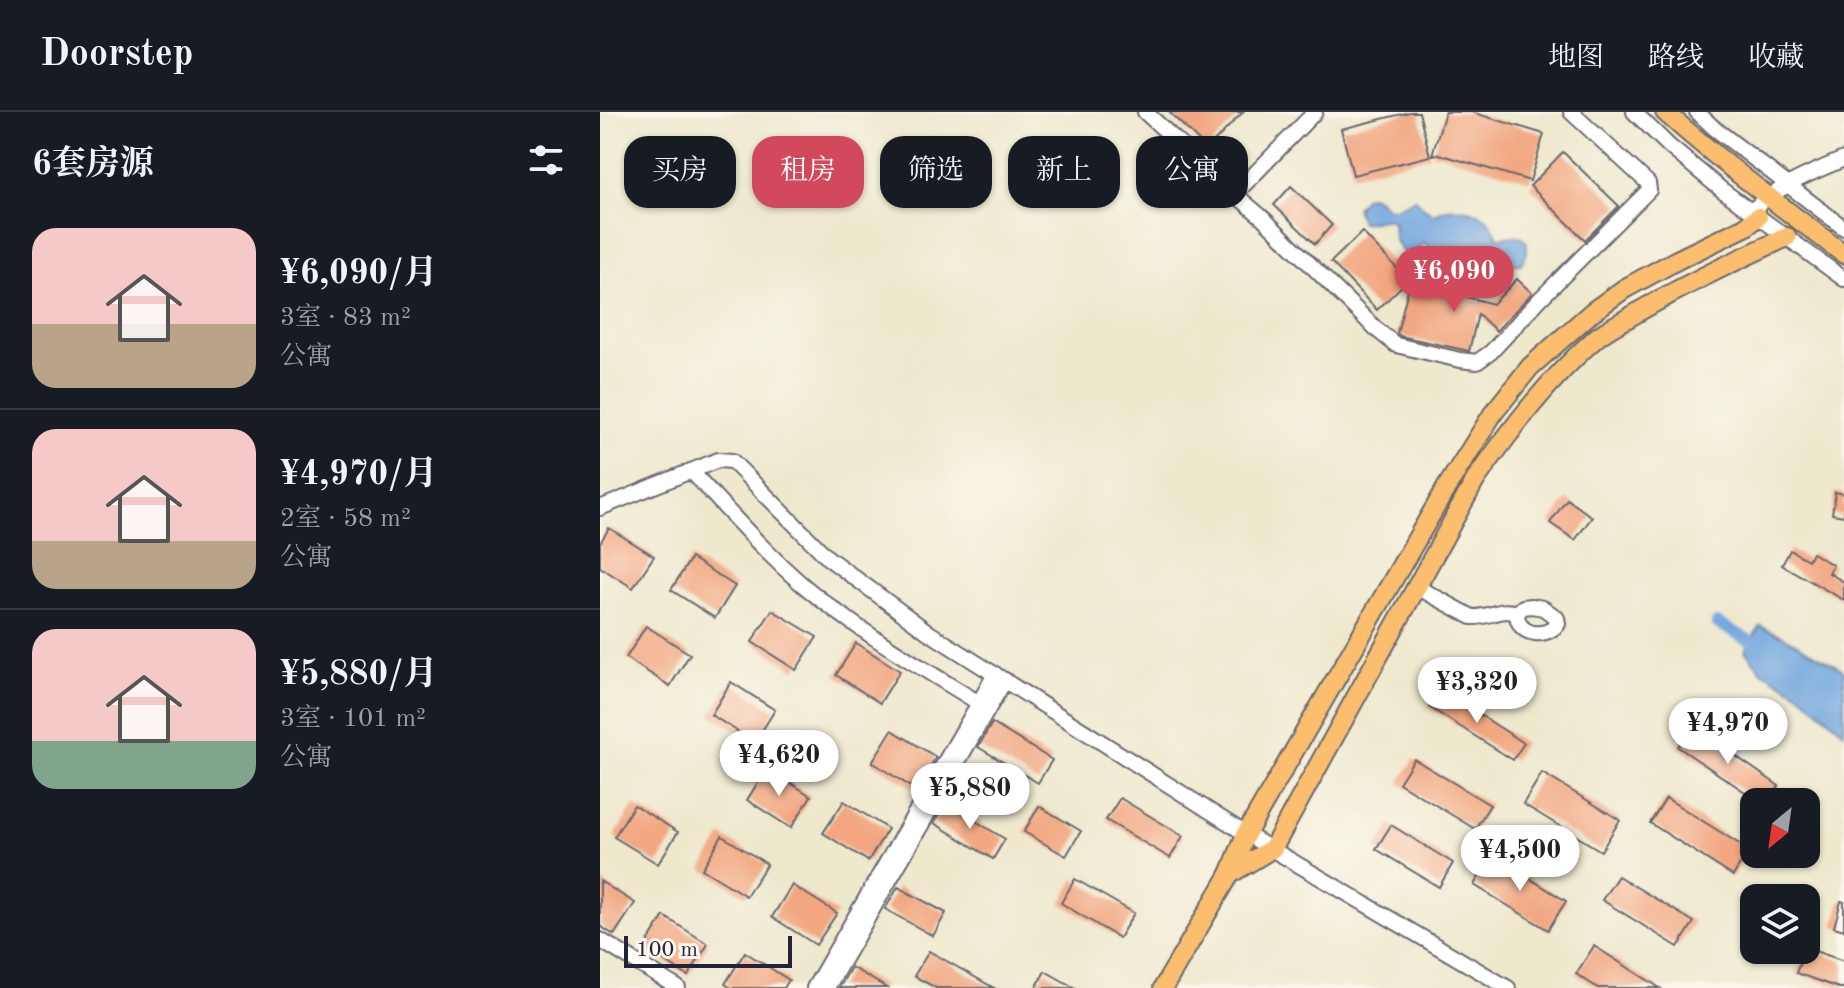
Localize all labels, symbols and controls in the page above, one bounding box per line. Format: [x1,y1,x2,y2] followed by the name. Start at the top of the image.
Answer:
[40,36,193,74] text: Doorstep
[1548,45,1604,73] text: 地图
[1648,45,1704,73] text: 路线
[1748,45,1804,73] text: 收藏
[624,136,736,208] chip: 买房
[752,136,864,208] chip: 租房
[880,136,992,208] chip: 筛选
[1008,136,1120,208] chip: 新上
[1136,136,1248,208] chip: 公寓
[524,138,568,182] icon: filters
[32,148,154,182] text: 6套房源
[1389,246,1519,314] pin: ¥6,090
[280,257,437,291] text: ¥6,090/月
[1413,259,1495,285] text: ¥6,090
[96,260,192,356] icon: home
[280,305,411,331] text: 3室 · 83 m²
[280,344,332,370] text: 公寓
[280,458,437,492] text: ¥4,970/月
[96,461,192,557] icon: home
[280,506,411,532] text: 2室 · 58 m²
[280,545,332,571] text: 公寓
[1412,657,1542,725] pin: ¥3,320
[280,658,437,692] text: ¥5,880/月
[96,661,192,757] icon: home
[1436,670,1518,696] text: ¥3,320
[1663,698,1793,766] pin: ¥4,970
[280,706,426,732] text: 3室 · 101 m²
[1687,711,1769,737] text: ¥4,970
[714,730,844,798] pin: ¥4,620
[738,743,820,769] text: ¥4,620
[280,745,332,771] text: 公寓
[905,763,1035,831] pin: ¥5,880
[929,776,1011,802] text: ¥5,880
[1740,788,1820,868] north arrow
[1740,788,1820,964] map controls
[1455,825,1585,893] pin: ¥4,500
[1479,838,1561,864] text: ¥4,500
[1740,884,1820,964] button: layers
[624,932,792,968] scale bar
[636,939,698,961] text: 100 m

